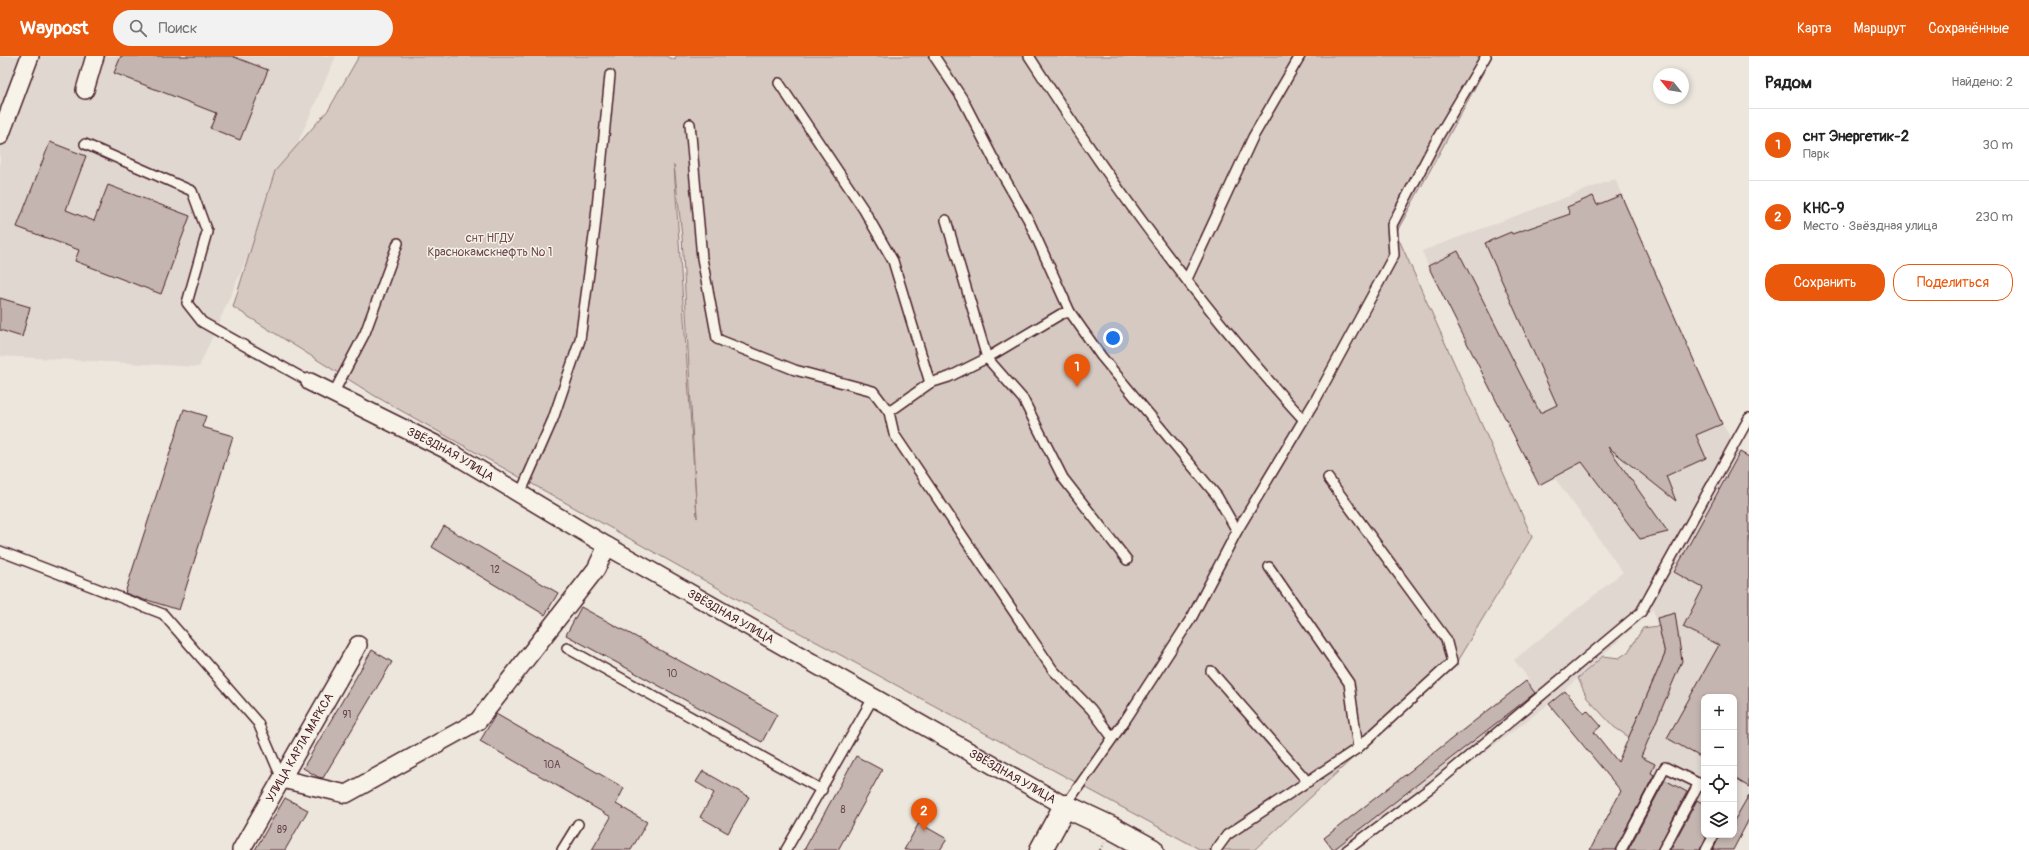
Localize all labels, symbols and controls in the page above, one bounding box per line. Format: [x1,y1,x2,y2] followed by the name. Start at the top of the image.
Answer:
[113,10,393,46] search box
[20,16,89,40] text: Waypost
[127,17,149,39] icon: search
[159,19,198,38] text: Поиск
[1797,20,1832,37] text: Карта
[1854,20,1906,37] text: Маршрут
[1928,20,2009,37] text: Сохранённые
[1653,68,1689,104] north arrow
[1765,72,1812,93] text: Рядом
[1951,74,2013,90] text: Найдено: 2
[1803,127,1909,146] text: снт Энергетик-2
[1775,137,1781,153] text: 1
[1983,137,2013,153] text: 30 m
[1803,146,1830,162] text: Парк
[1803,199,1845,218] text: КНС-9
[1774,209,1782,225] text: 2
[1976,209,2013,225] text: 230 m
[1803,218,1938,234] text: Место · Звёздная улица
[427,231,553,260] park label: снт НГДУ Краснокамскнефть № 1
[1765,264,1885,301] button: Сохранить
[1893,264,2013,301] button: Поделиться
[1103,328,1123,348] your location
[1064,354,1090,387] pin: 1
[404,424,497,484] street label: ЗВЁЗДНАЯ УЛИЦА
[490,564,500,576] house number: 12
[685,586,777,647] street label: ЗВЁЗДНАЯ УЛИЦА
[667,668,678,680] house number: 10
[262,690,337,805] street label: УЛИЦА КАРЛА МАРКСА
[1701,694,1737,838] map controls
[1701,694,1737,730] button: +
[342,709,352,721] house number: 91
[1701,730,1737,766] button: −
[967,746,1059,807] street label: ЗВЁЗДНАЯ УЛИЦА
[543,759,561,771] house number: 10А
[1701,766,1737,802] button: locate
[911,798,937,831] pin: 2
[1701,802,1737,838] button: layers
[840,804,846,816] house number: 8
[277,824,287,836] house number: 89

